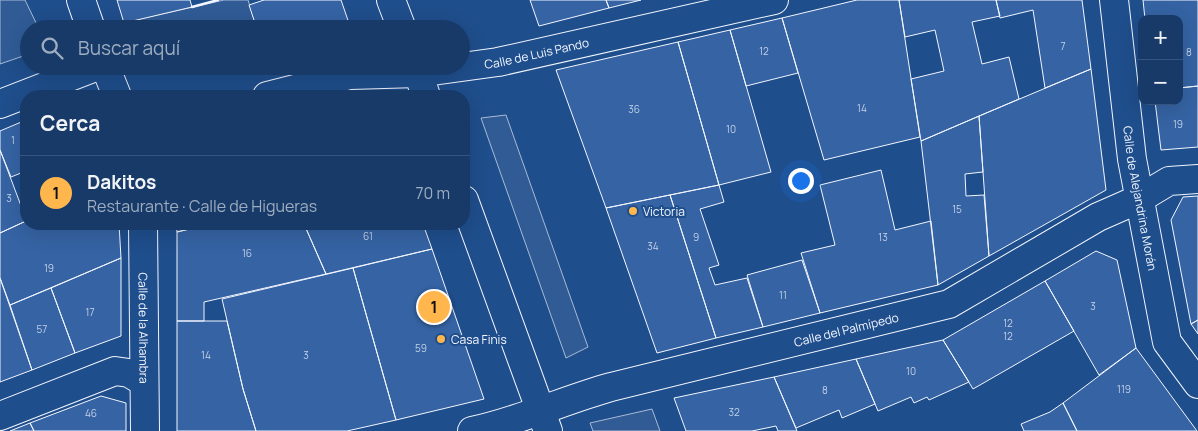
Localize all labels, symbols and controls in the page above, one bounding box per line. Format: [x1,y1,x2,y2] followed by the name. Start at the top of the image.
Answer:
[1138,15,1183,105] map controls
[1138,15,1183,60] button: +
[20,20,470,75] search box
[483,33,591,72] street label: Calle de Luis Pando
[38,34,66,62] icon: search
[78,35,180,61] text: Buscar aquí
[1060,39,1066,53] house number: 7
[759,44,769,58] house number: 12
[1186,45,1192,59] house number: 8
[1138,60,1183,105] button: −
[857,101,867,115] house number: 14
[628,102,640,116] house number: 36
[40,109,100,137] text: Cerca
[1173,117,1183,131] house number: 19
[726,122,736,136] house number: 10
[1120,125,1162,272] street label: Calle de Alejandrina Morán
[11,133,15,147] house number: 1
[788,168,814,194] your location
[87,169,156,195] text: Dakitos
[52,182,60,204] text: 1
[415,182,450,204] text: 70 m
[6,191,12,205] house number: 3
[87,195,317,217] text: Restaurante · Calle de Higueras
[952,202,962,216] house number: 15
[643,203,685,220] place label: Victoria
[627,205,639,217] marker: Victoria
[363,229,373,243] house number: 61
[693,230,699,244] house number: 9
[878,230,888,244] house number: 13
[647,239,659,253] house number: 34
[242,246,252,260] house number: 16
[44,261,54,275] house number: 19
[135,272,153,384] street label: Calle de la Alhambra
[418,288,450,326] pin: 1
[779,288,787,302] house number: 11
[1090,299,1096,313] house number: 3
[86,305,94,319] house number: 17
[792,308,900,350] street label: Calle del Palmípedo
[1003,316,1013,330] house number: 12
[37,322,47,336] house number: 57
[1003,329,1013,343] house number: 12
[451,331,507,348] place label: Casa Finis
[435,333,447,345] marker: Casa Finis
[415,341,427,355] house number: 59
[201,348,211,362] house number: 14
[303,348,309,362] house number: 3
[906,364,916,378] house number: 10
[1117,382,1131,396] house number: 119
[822,383,828,397] house number: 8
[728,405,740,419] house number: 32
[85,406,97,420] house number: 46

